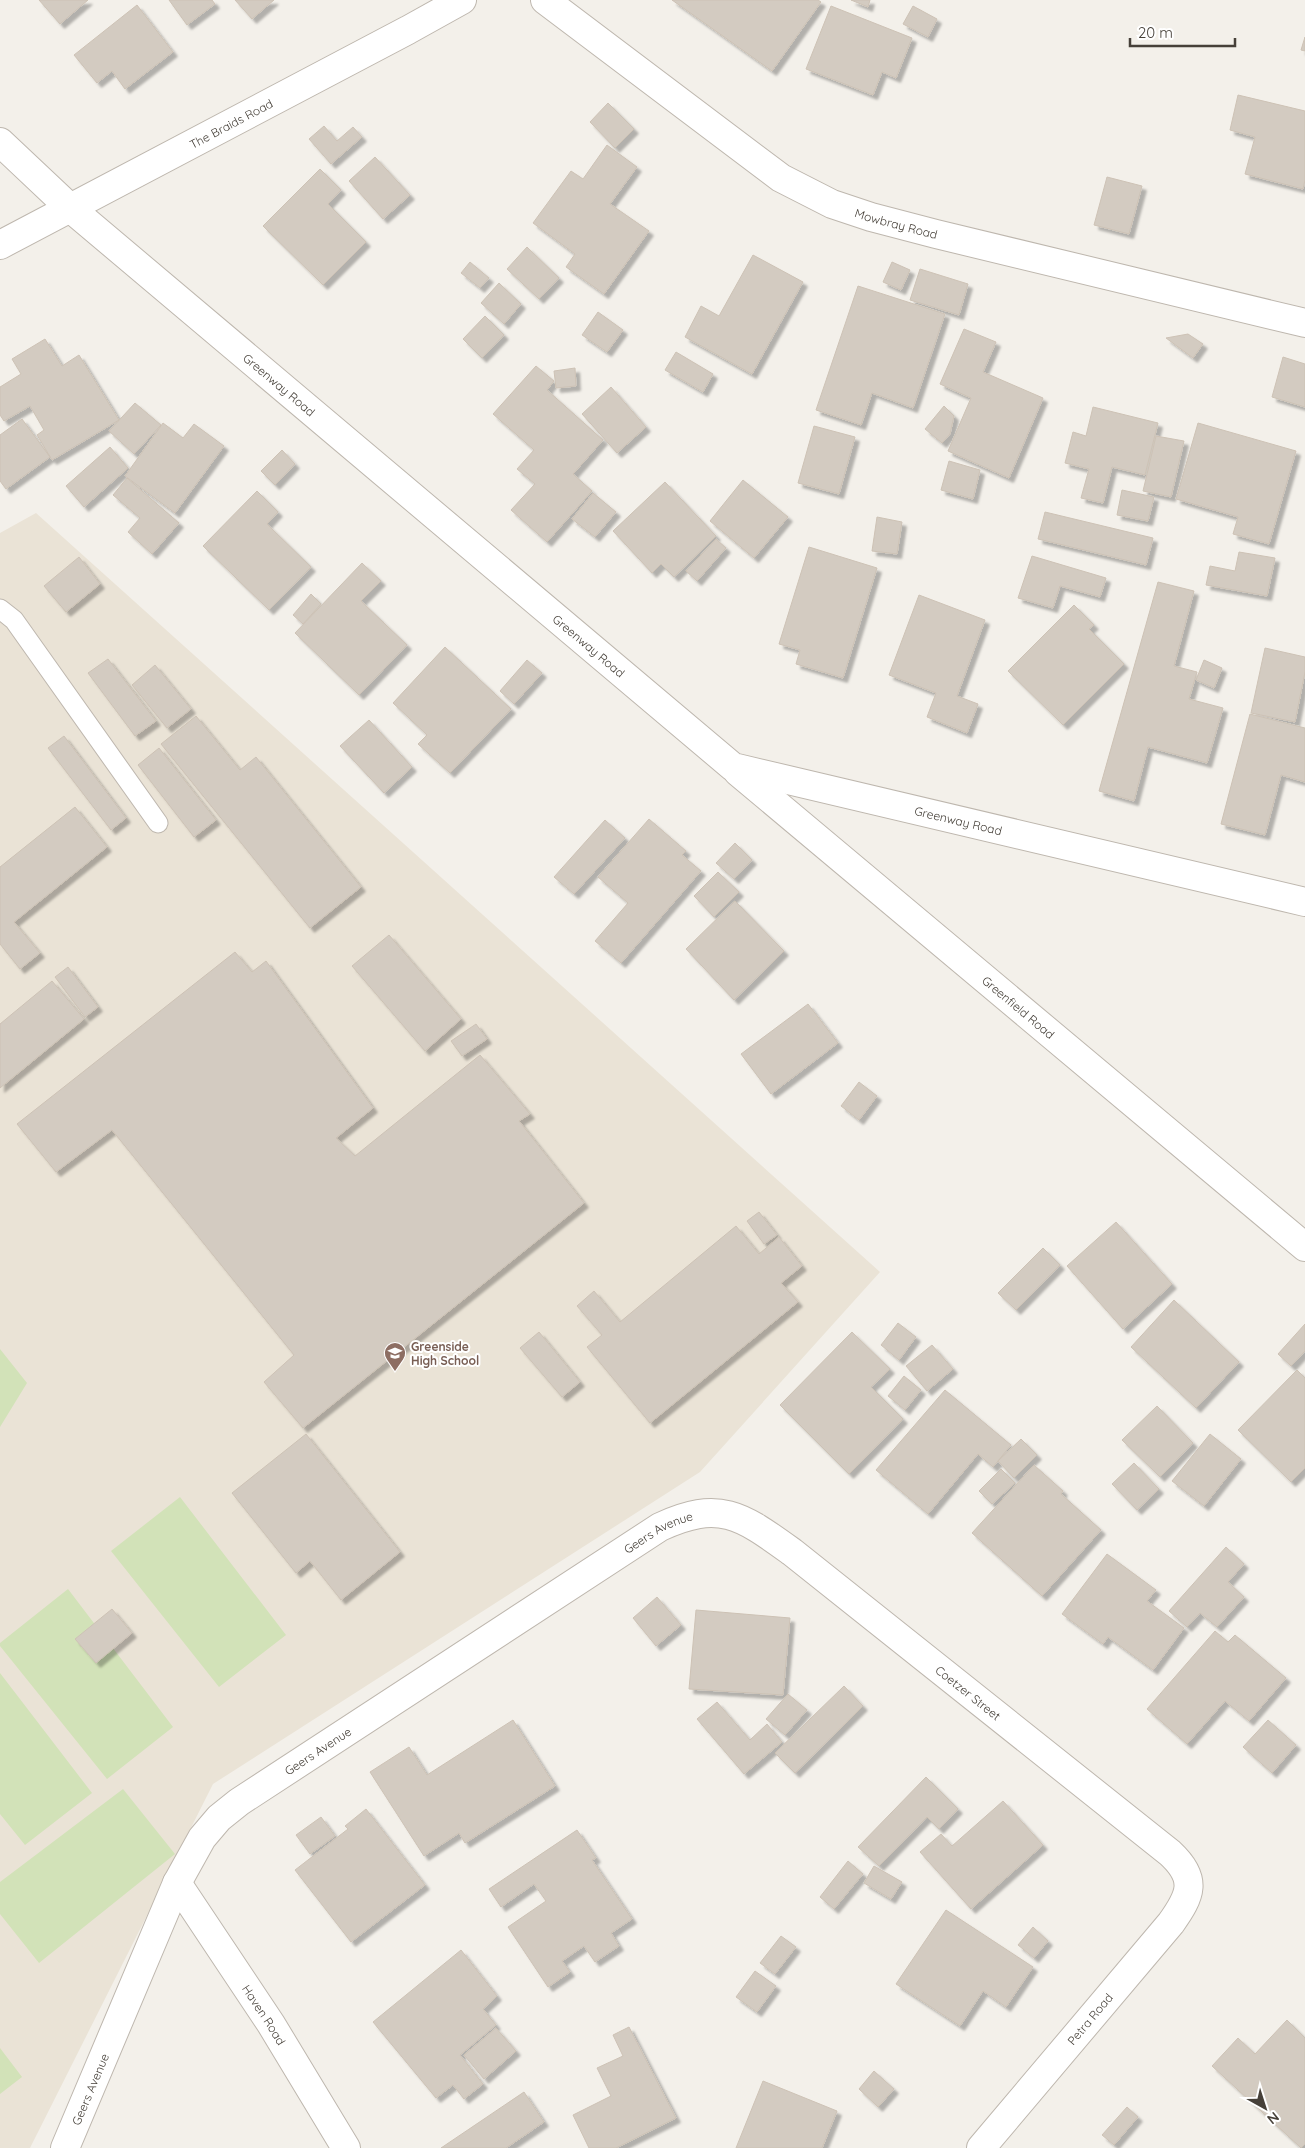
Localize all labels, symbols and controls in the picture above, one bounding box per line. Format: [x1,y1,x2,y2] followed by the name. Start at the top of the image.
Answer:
[1130,15,1235,47] scale bar
[1138,23,1173,42] text: 20 m
[187,95,275,151] street label: The Braids Road
[853,205,939,242] street label: Mowbray Road
[240,350,318,419] street label: Greenway Road
[550,611,628,680] street label: Greenway Road
[913,803,1004,838] street label: Greenway Road
[979,972,1058,1042] street label: Greenfield Road
[411,1339,479,1368] place label: Greenside High School
[383,1341,407,1372] school or university icon: Greenside High School
[621,1508,694,1556] street label: Geers Avenue
[933,1662,1004,1723] street label: Coetzer Street
[282,1723,354,1778] street label: Geers Avenue
[239,1982,289,2048] street label: Haven Road
[1064,1990,1116,2048] street label: Petra Road
[68,2051,112,2127] street label: Geers Avenue
[1240,2083,1290,2133] north arrow
[1264,2108,1283,2128] text: N

